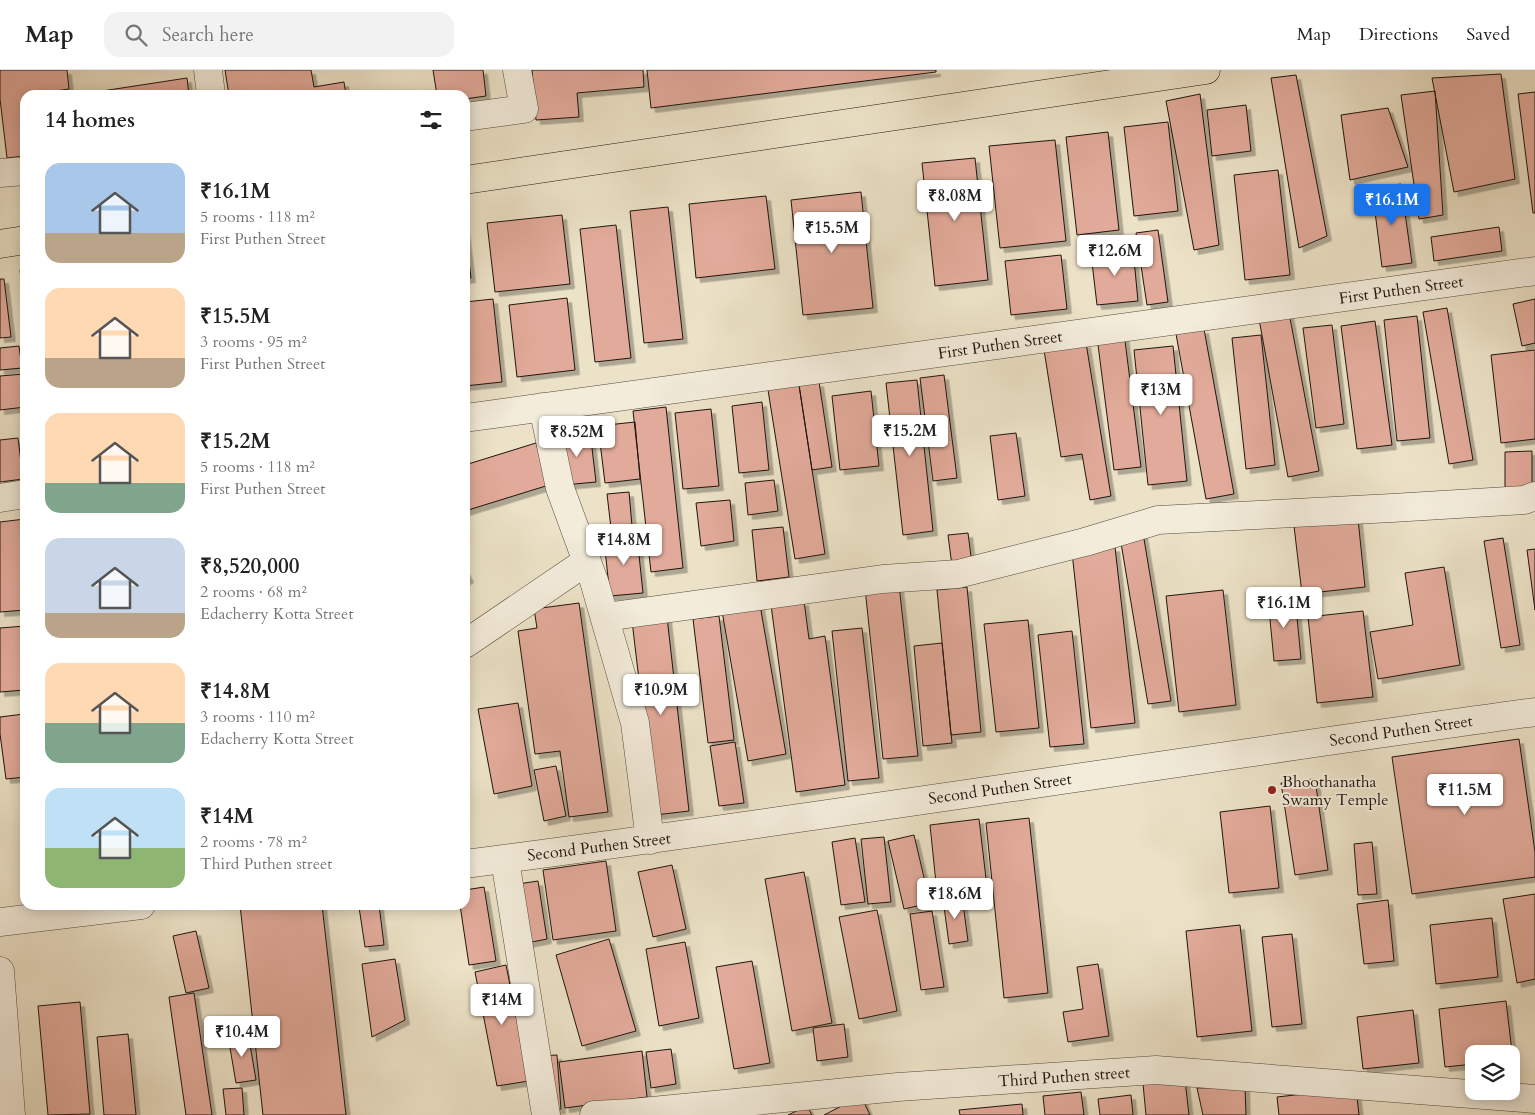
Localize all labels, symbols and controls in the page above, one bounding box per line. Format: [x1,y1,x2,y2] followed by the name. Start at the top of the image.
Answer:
[104,12,454,57] search box
[25,18,74,51] text: Map
[122,21,150,49] icon: search
[162,22,254,48] text: Search here
[1297,22,1331,47] text: Map
[1359,22,1438,47] text: Directions
[1466,22,1510,47] text: Saved
[45,106,135,135] text: 14 homes
[417,106,445,134] icon: filters
[200,177,271,206] text: ₹16.1M
[914,180,996,222] pin: ₹8.08M
[85,183,145,243] icon: home
[1351,184,1433,226] pin: ₹16.1M
[928,185,982,207] text: ₹8.08M
[1365,189,1419,211] text: ₹16.1M
[200,206,315,228] text: 5 rooms · 118 m²
[791,212,873,254] pin: ₹15.5M
[805,217,859,239] text: ₹15.5M
[200,228,325,250] text: First Puthen Street
[1074,234,1156,277] pin: ₹12.6M
[1088,240,1142,262] text: ₹12.6M
[1338,270,1465,310] street label: First Puthen Street
[200,302,271,331] text: ₹15.5M
[85,308,145,368] icon: home
[937,325,1064,365] street label: First Puthen Street
[200,331,307,353] text: 3 rooms · 95 m²
[200,353,325,375] text: First Puthen Street
[1131,374,1191,416] pin: ₹13M
[1140,379,1182,401] text: ₹13M
[869,414,951,457] pin: ₹15.2M
[536,416,618,458] pin: ₹8.52M
[883,420,937,442] text: ₹15.2M
[550,421,604,443] text: ₹8.52M
[200,427,271,456] text: ₹15.2M
[85,433,145,493] icon: home
[200,456,315,478] text: 5 rooms · 118 m²
[200,478,325,500] text: First Puthen Street
[583,524,665,566] pin: ₹14.8M
[597,529,651,551] text: ₹14.8M
[200,552,300,581] text: ₹8,520,000
[85,558,145,618] icon: home
[200,581,307,603] text: 2 rooms · 68 m²
[1243,586,1325,629] pin: ₹16.1M
[1257,592,1311,614] text: ₹16.1M
[200,603,353,625] text: Edacherry Kotta Street
[620,674,702,716] pin: ₹10.9M
[200,677,271,706] text: ₹14.8M
[634,679,688,701] text: ₹10.9M
[85,683,145,743] icon: home
[200,706,315,728] text: 3 rooms · 110 m²
[1328,710,1474,752] street label: Second Puthen Street
[200,728,353,750] text: Edacherry Kotta Street
[927,768,1073,810] street label: Second Puthen Street
[1282,771,1388,811] place label: Bhoothanatha Swamy Temple
[1424,774,1506,816] pin: ₹11.5M
[1438,779,1492,801] text: ₹11.5M
[1266,784,1278,796] marker: Bhoothanatha Swamy Temple
[200,802,254,831] text: ₹14M
[85,808,145,868] icon: home
[526,827,672,867] street label: Second Puthen Street
[200,831,307,853] text: 2 rooms · 78 m²
[200,853,332,875] text: Third Puthen street
[914,878,996,920] pin: ₹18.6M
[928,883,982,905] text: ₹18.6M
[472,984,532,1026] pin: ₹14M
[481,989,523,1011] text: ₹14M
[201,1016,283,1058] pin: ₹10.4M
[215,1021,269,1043] text: ₹10.4M
[1465,1045,1520,1100] map controls
[1465,1045,1520,1100] button: layers
[997,1061,1131,1093] street label: Third Puthen street

